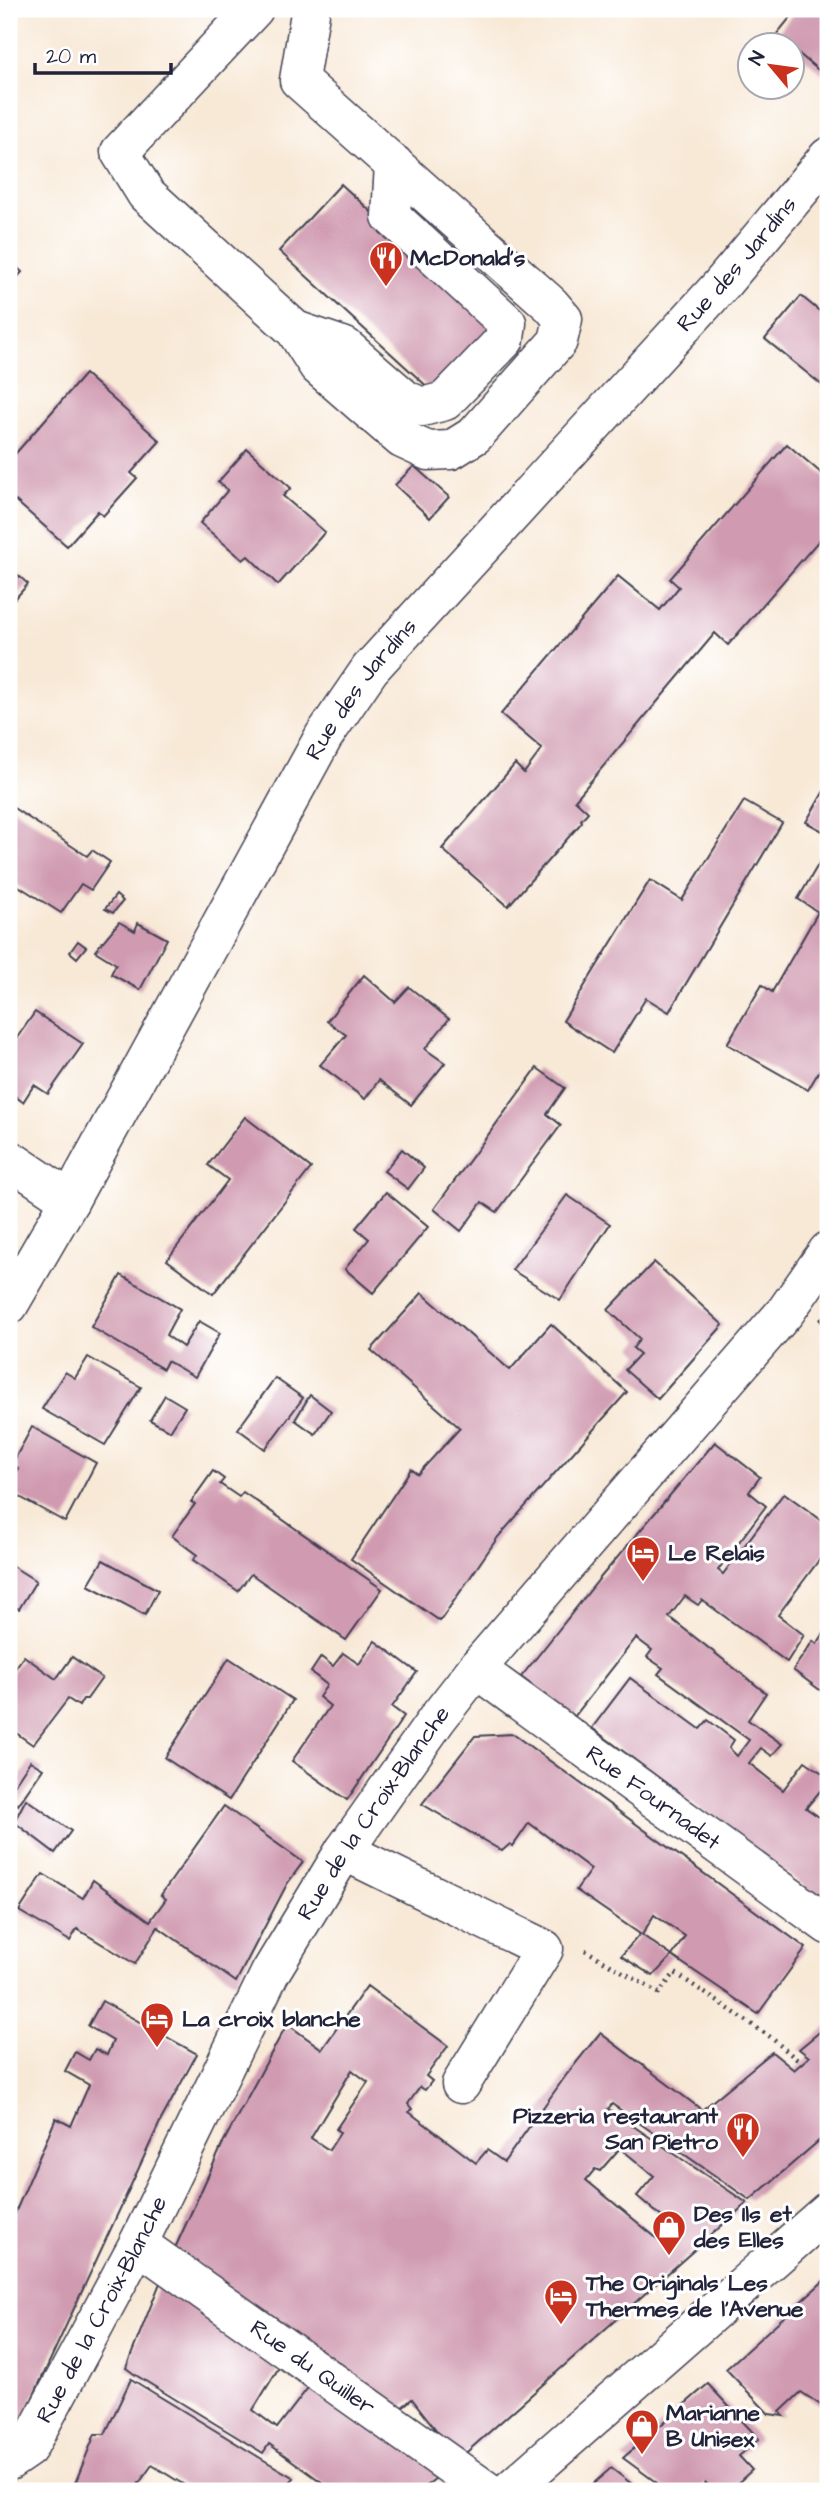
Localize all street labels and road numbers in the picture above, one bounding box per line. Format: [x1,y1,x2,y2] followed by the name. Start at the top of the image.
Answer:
[670,190,804,339] street label: Rue des Jardins
[298,612,424,766] street label: Rue des Jardins
[290,1699,458,1926] street label: Rue de la Croix-Blanche
[579,1738,728,1858] street label: Rue Fournadet
[28,2191,175,2429] street label: Rue de la Croix-Blanche
[244,2312,382,2423] street label: Rue du Quiller

